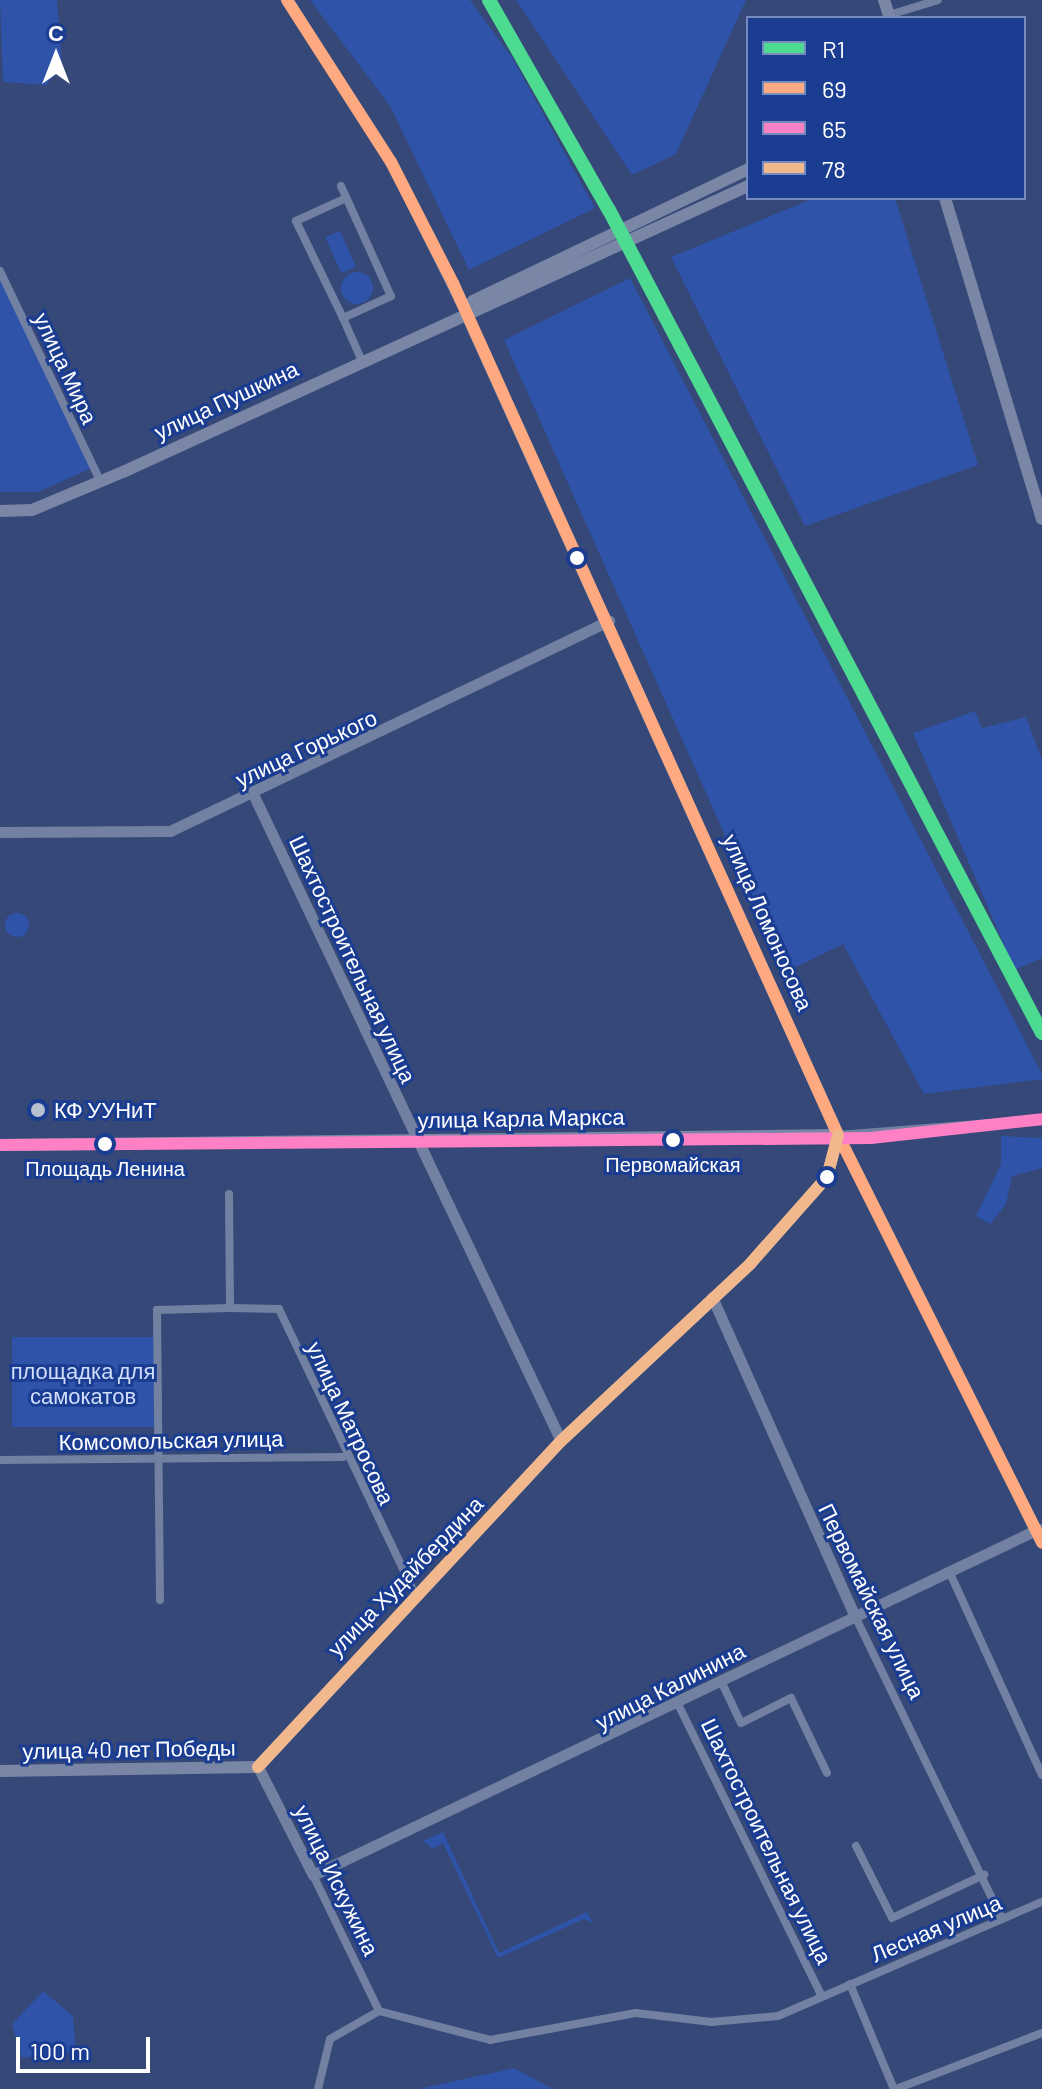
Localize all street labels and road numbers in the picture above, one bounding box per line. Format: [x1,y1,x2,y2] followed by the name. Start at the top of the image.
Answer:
[29,308,103,428] street label: улица Мира
[150,355,302,445] street label: улица Пушкина
[231,704,381,792] street label: улица Горького
[717,830,819,1014] street label: улица Ломоносова
[284,831,422,1087] street label: Шахтостроительная улица
[417,1103,625,1133] street label: улица Карла Маркса
[302,1337,400,1509] street label: улица Матросова
[58,1425,284,1455] street label: Комсомольская улица
[322,1490,488,1662] street label: улица Худайбердина
[813,1499,931,1703] street label: Первомайская улица
[591,1637,749,1735] street label: улица Калинина
[696,1714,838,1968] street label: Шахтостроительная улица
[22,1734,236,1764] street label: улица 40 лет Победы
[289,1800,385,1960] street label: улица Искужина
[867,1889,1005,1967] street label: Лесная улица

